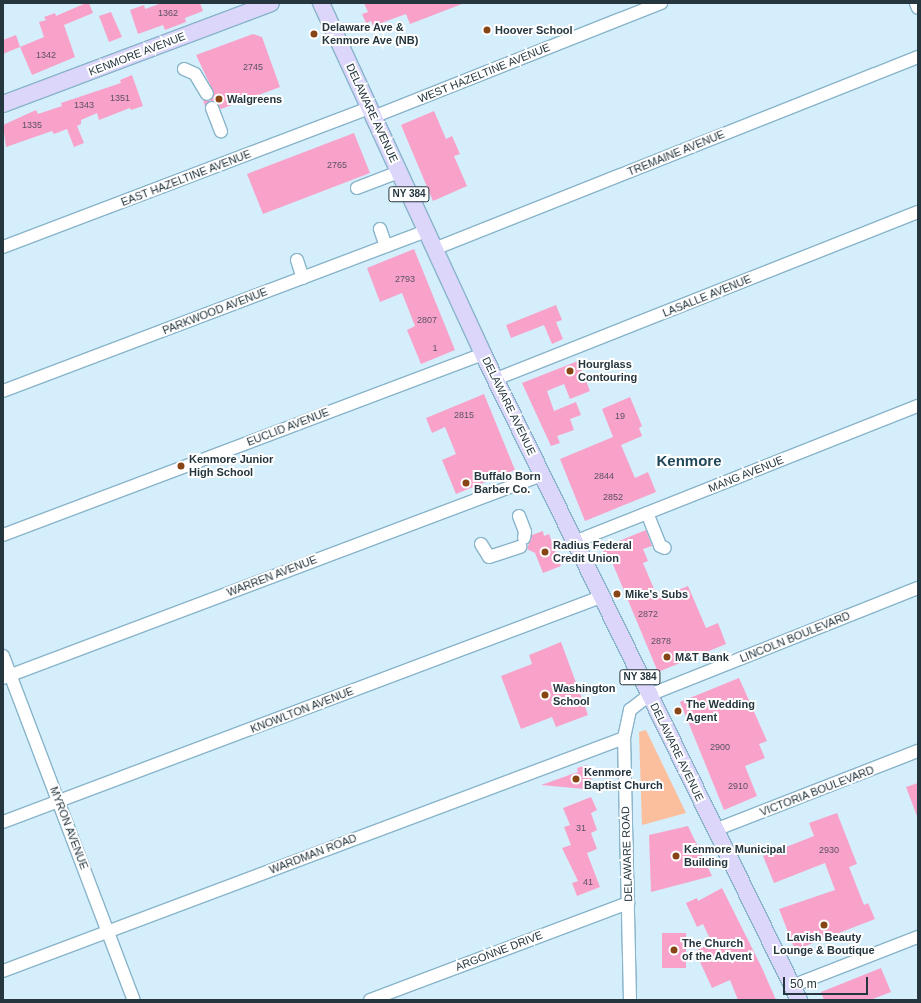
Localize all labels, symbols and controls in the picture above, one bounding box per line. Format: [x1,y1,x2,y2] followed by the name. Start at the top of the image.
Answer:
[158,8,178,18] house number: 1362
[322,21,419,47] place label: Delaware Ave & Kenmore Ave (NB)
[495,23,573,37] place label: Hoover School
[482,25,492,35] marker: Hoover School
[87,29,187,79] street label: KENMORE AVENUE
[309,29,319,39] marker: Delaware Ave & Kenmore Ave (NB)
[416,40,552,106] street label: WEST HAZELTINE AVENUE
[36,50,56,60] house number: 1342
[343,61,401,165] street label: DELAWARE AVENUE
[243,62,263,72] house number: 2745
[227,92,282,106] place label: Walgreens
[110,93,130,103] house number: 1351
[214,94,224,104] marker: Walgreens
[74,100,94,110] house number: 1343
[22,120,42,130] house number: 1335
[625,127,727,179] street label: TREMAINE AVENUE
[119,147,253,209] street label: EAST HAZELTINE AVENUE
[327,160,347,170] house number: 2765
[388,186,430,202] road number: NY 384
[660,272,754,320] street label: LASALLE AVENUE
[395,274,415,284] house number: 2793
[160,285,270,337] street label: PARKWOOD AVENUE
[417,315,437,325] house number: 2807
[432,343,438,353] house number: 1
[479,354,539,458] street label: DELAWARE AVENUE
[578,358,637,384] place label: Hourglass Contouring
[565,366,575,376] marker: Hourglass Contouring
[245,405,331,449] street label: EUCLID AVENUE
[454,410,474,420] house number: 2815
[615,411,625,421] house number: 19
[656,452,722,470] district label: Kenmore
[189,453,273,479] place label: Kenmore Junior High School
[706,453,786,495] street label: MANG AVENUE
[176,461,186,471] marker: Kenmore Junior High School
[474,470,541,496] place label: Buffalo Born Barber Co.
[594,471,614,481] house number: 2844
[461,478,471,488] marker: Buffalo Born Barber Co.
[603,492,623,502] house number: 2852
[553,539,632,565] place label: Radius Federal Credit Union
[540,547,550,557] marker: Radius Federal Credit Union
[225,553,319,599] street label: WARREN AVENUE
[625,587,688,601] place label: Mike's Subs
[612,589,622,599] marker: Mike's Subs
[638,609,658,619] house number: 2872
[738,609,852,665] street label: LINCOLN BOULEVARD
[651,636,671,646] house number: 2878
[675,650,729,664] place label: M&T Bank
[662,652,672,662] marker: M&T Bank
[619,669,661,685] road number: NY 384
[553,682,616,708] place label: Washington School
[248,684,356,736] street label: KNOWLTON AVENUE
[540,690,550,700] marker: Washington School
[686,698,755,724] place label: The Wedding Agent
[647,700,707,804] street label: DELAWARE AVENUE
[673,706,683,716] marker: The Wedding Agent
[710,742,730,752] house number: 2900
[758,763,876,819] street label: VICTORIA BOULEVARD
[584,766,663,792] place label: Kenmore Baptist Church
[571,774,581,784] marker: Kenmore Baptist Church
[728,781,748,791] house number: 2910
[47,784,91,872] street label: MYRON AVENUE
[619,806,635,902] street label: DELAWARE ROAD
[576,823,586,833] house number: 31
[267,831,359,877] street label: WARDMAN ROAD
[684,843,785,869] place label: Kenmore Municipal Building
[819,845,839,855] house number: 2930
[671,851,681,861] marker: Kenmore Municipal Building
[583,877,593,887] house number: 41
[819,920,829,930] marker: Lavish Beauty Lounge & Boutique
[454,928,544,974] street label: ARGONNE DRIVE
[773,931,875,957] place label: Lavish Beauty Lounge & Boutique
[682,937,752,963] place label: The Church of the Advent
[669,945,679,955] marker: The Church of the Advent
[785,969,870,995] scale bar
[790,977,817,991] text: 50 m

